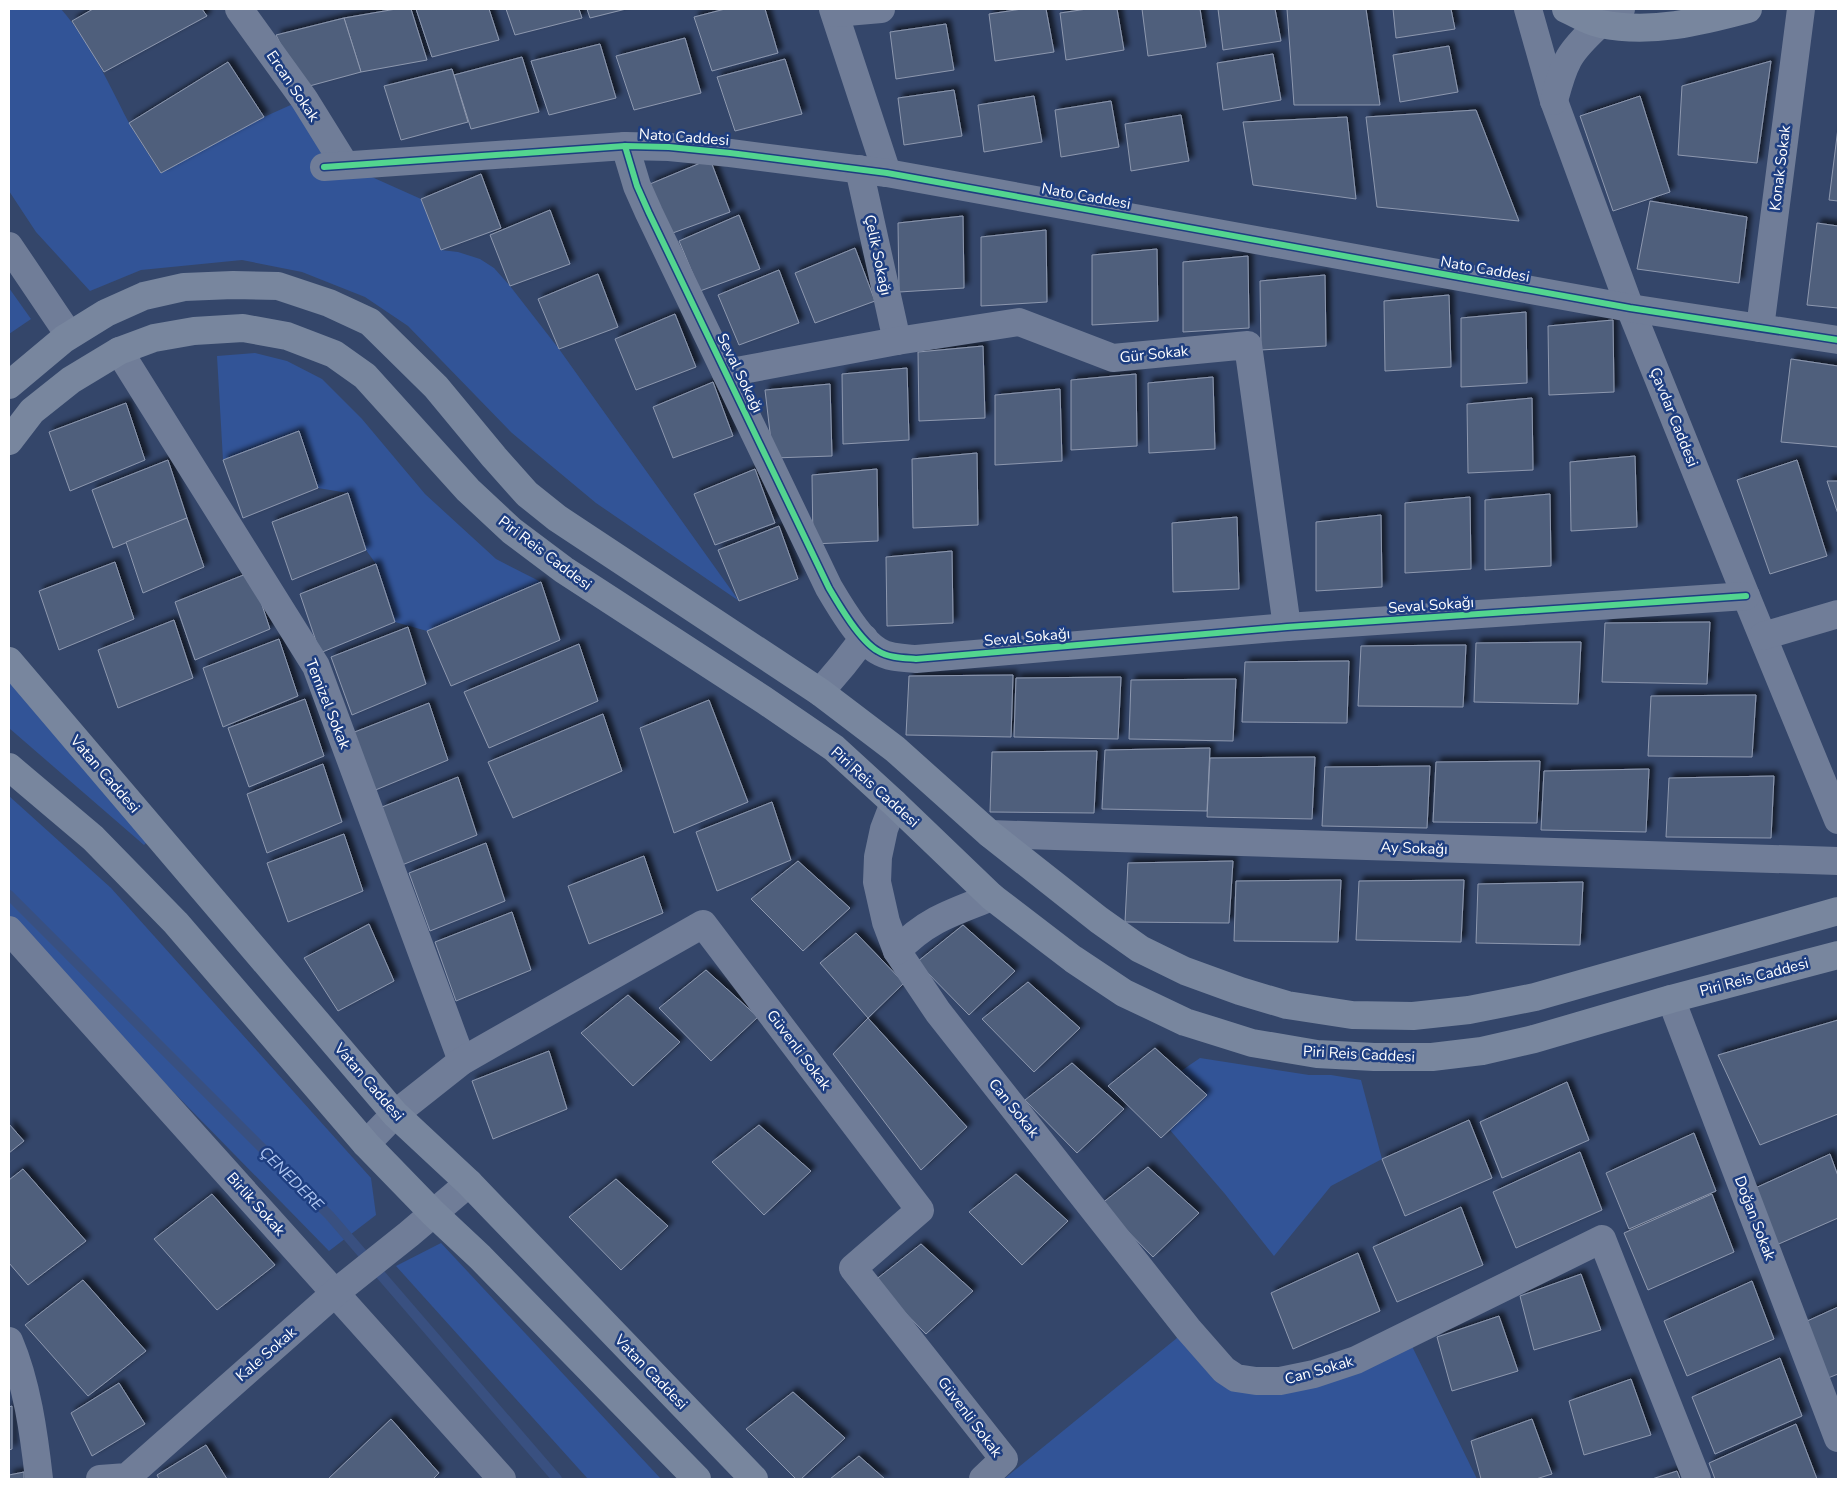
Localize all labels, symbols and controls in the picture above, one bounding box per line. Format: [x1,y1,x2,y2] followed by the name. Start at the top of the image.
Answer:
[262,47,324,126] street label: Ercan Sokak
[638,124,730,150] street label: Nato Caddesi
[1765,124,1795,212] street label: Konak Sokak
[1040,178,1132,214] street label: Nato Caddesi
[860,213,896,297] street label: Çelik Sokağı
[1439,251,1531,287] street label: Nato Caddesi
[712,330,768,416] street label: Seval Sokağı
[1119,340,1190,368] street label: Gür Sokak
[1645,364,1703,470] street label: Çavdar Caddesi
[494,511,596,595] street label: Piri Reis Caddesi
[1387,592,1475,618] street label: Seval Sokağı
[983,623,1071,651] street label: Seval Sokağı
[301,656,355,753] street label: Temizel Sokak
[65,730,144,817] street label: Vatan Caddesi
[827,742,923,832] street label: Piri Reis Caddesi
[1380,837,1448,859] street label: Ay Sokağı
[1697,953,1811,1001] street label: Piri Reis Caddesi
[762,1006,836,1095] street label: Güvenli Sokak
[329,1038,408,1125] street label: Vatan Caddesi
[1303,1041,1415,1067] street label: Piri Reis Caddesi
[984,1074,1044,1142] street label: Can Sokak
[254,1142,329,1216] water label: ÇENEDERE
[222,1168,290,1240] street label: Birlik Sokak
[1730,1173,1780,1264] street label: Doğan Sokak
[232,1322,301,1386] street label: Kale Sokak
[609,1329,692,1414] street label: Vatan Caddesi
[1282,1351,1356,1389] street label: Can Sokak
[933,1373,1007,1462] street label: Güvenli Sokak

